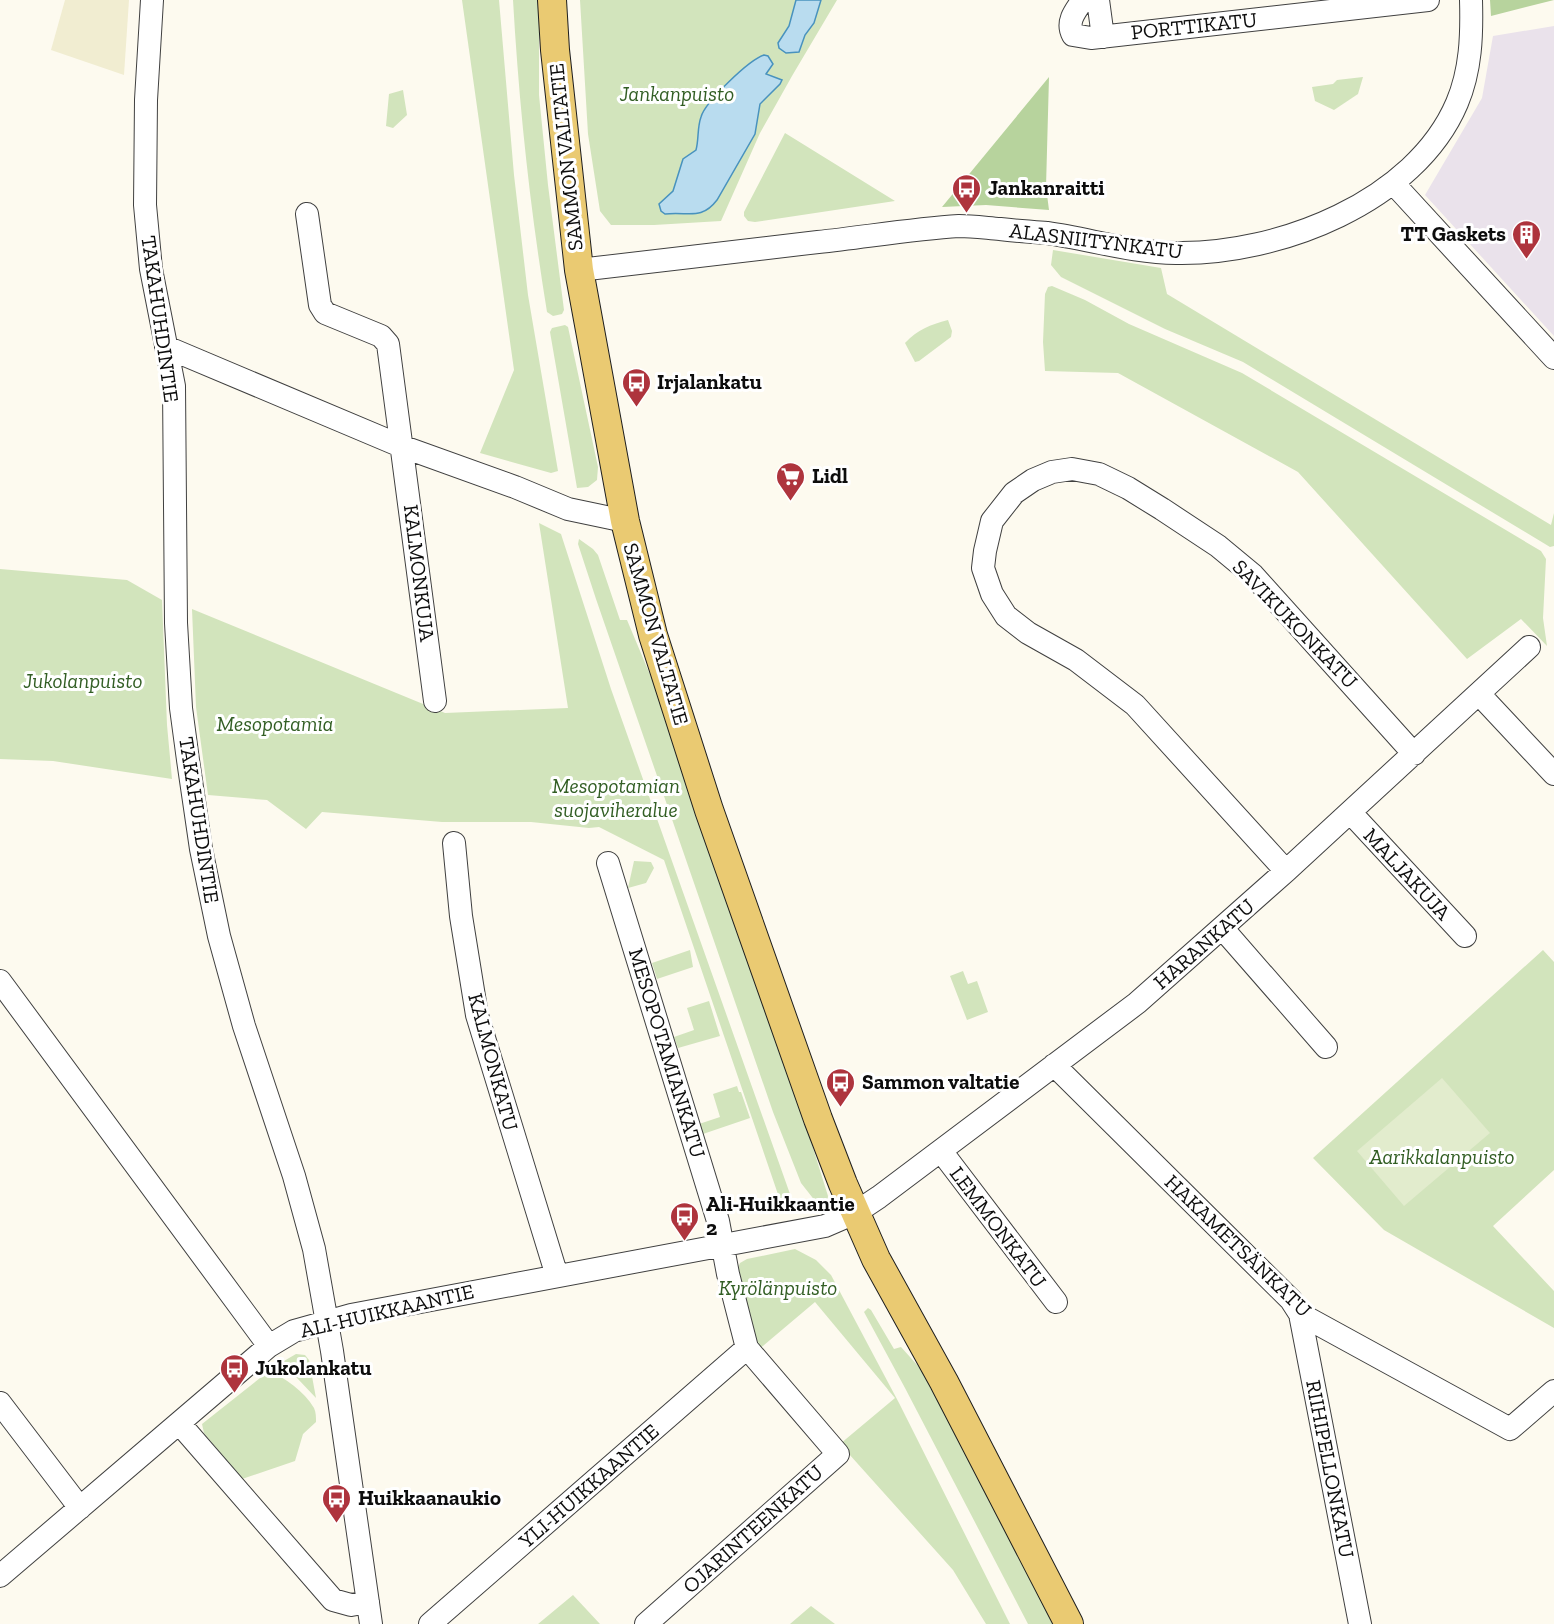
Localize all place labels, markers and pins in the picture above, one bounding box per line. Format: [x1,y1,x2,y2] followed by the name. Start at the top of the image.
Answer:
[951,172,983,214] bus stop icon: Jankanraitti
[988,175,1105,200] place label: Jankanraitti
[1511,218,1543,260] building icon: TT Gaskets
[1400,221,1506,246] place label: TT Gaskets
[620,366,652,408] bus stop icon: Irjalankatu
[657,369,762,394] place label: Irjalankatu
[775,460,807,502] supermarket icon: Lidl
[812,463,848,488] place label: Lidl
[825,1066,857,1108] bus stop icon: Sammon valtatie
[862,1069,1019,1094] place label: Sammon valtatie
[706,1191,855,1240] place label: Ali-Huikkaantie 2
[669,1200,701,1242] bus stop icon: Ali-Huikkaantie 2
[218,1352,250,1394] bus stop icon: Jukolankatu
[255,1355,372,1380] place label: Jukolankatu
[321,1482,353,1524] bus stop icon: Huikkaanaukio
[358,1485,501,1510] place label: Huikkaanaukio

